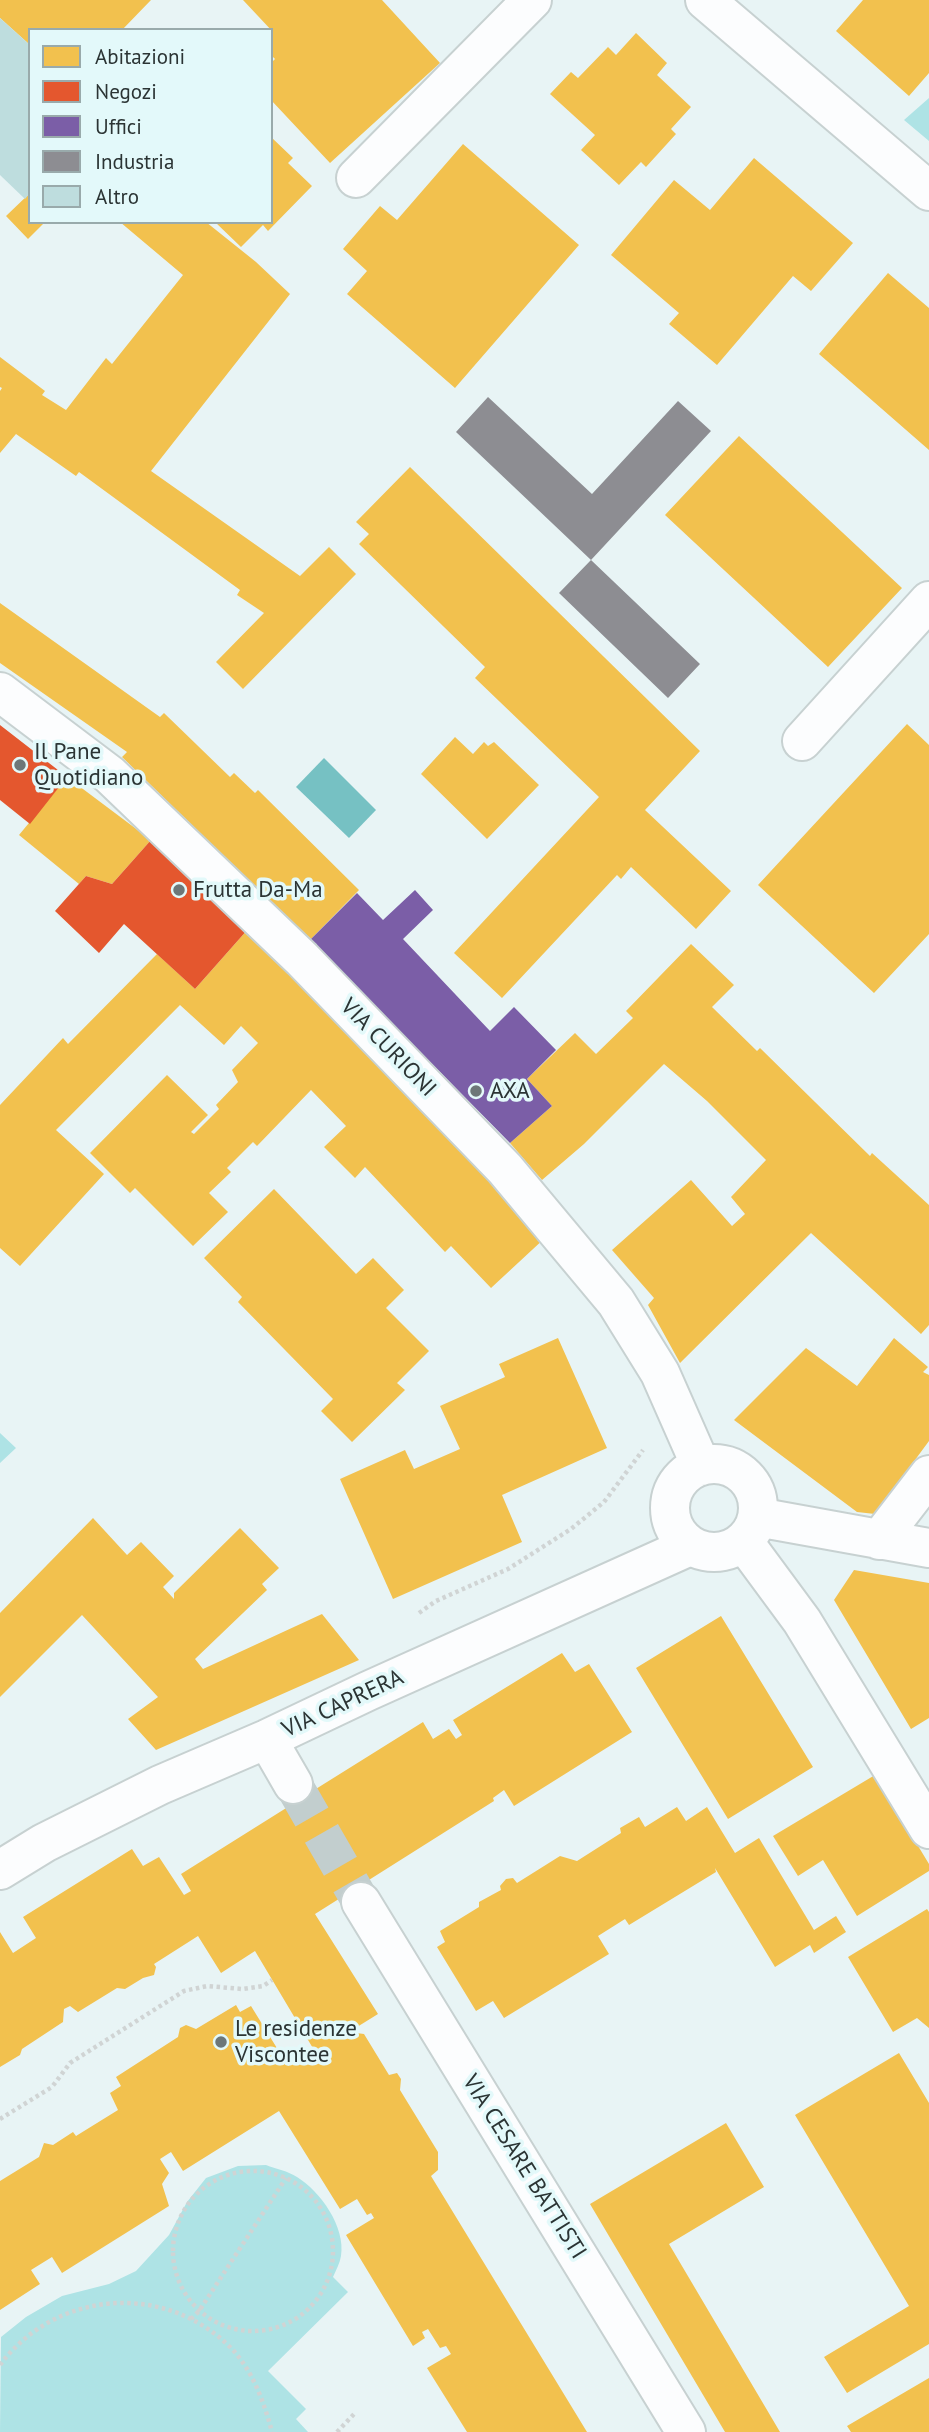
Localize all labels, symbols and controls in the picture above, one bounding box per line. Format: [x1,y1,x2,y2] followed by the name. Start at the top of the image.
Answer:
[28,28,273,224] legend
[95,43,185,70] text: Abitazioni
[95,78,157,105] text: Negozi
[95,113,142,140] text: Uffici
[95,148,174,175] text: Industria
[95,183,139,210] text: Altro
[34,738,143,792] place label: Il Pane Quotidiano
[12,757,28,773] marker: Il Pane Quotidiano
[193,876,323,904] place label: Frutta Da-Ma
[171,882,187,898] marker: Frutta Da-Ma
[334,993,442,1103] street label: VIA CURIONI
[490,1077,530,1105] place label: AXA
[468,1083,484,1099] marker: AXA
[278,1664,408,1744] street label: VIA CAPRERA
[235,2015,357,2069] place label: Le residenze Viscontee
[213,2034,229,2050] marker: Le residenze Viscontee
[456,2070,592,2264] street label: VIA CESARE BATTISTI

